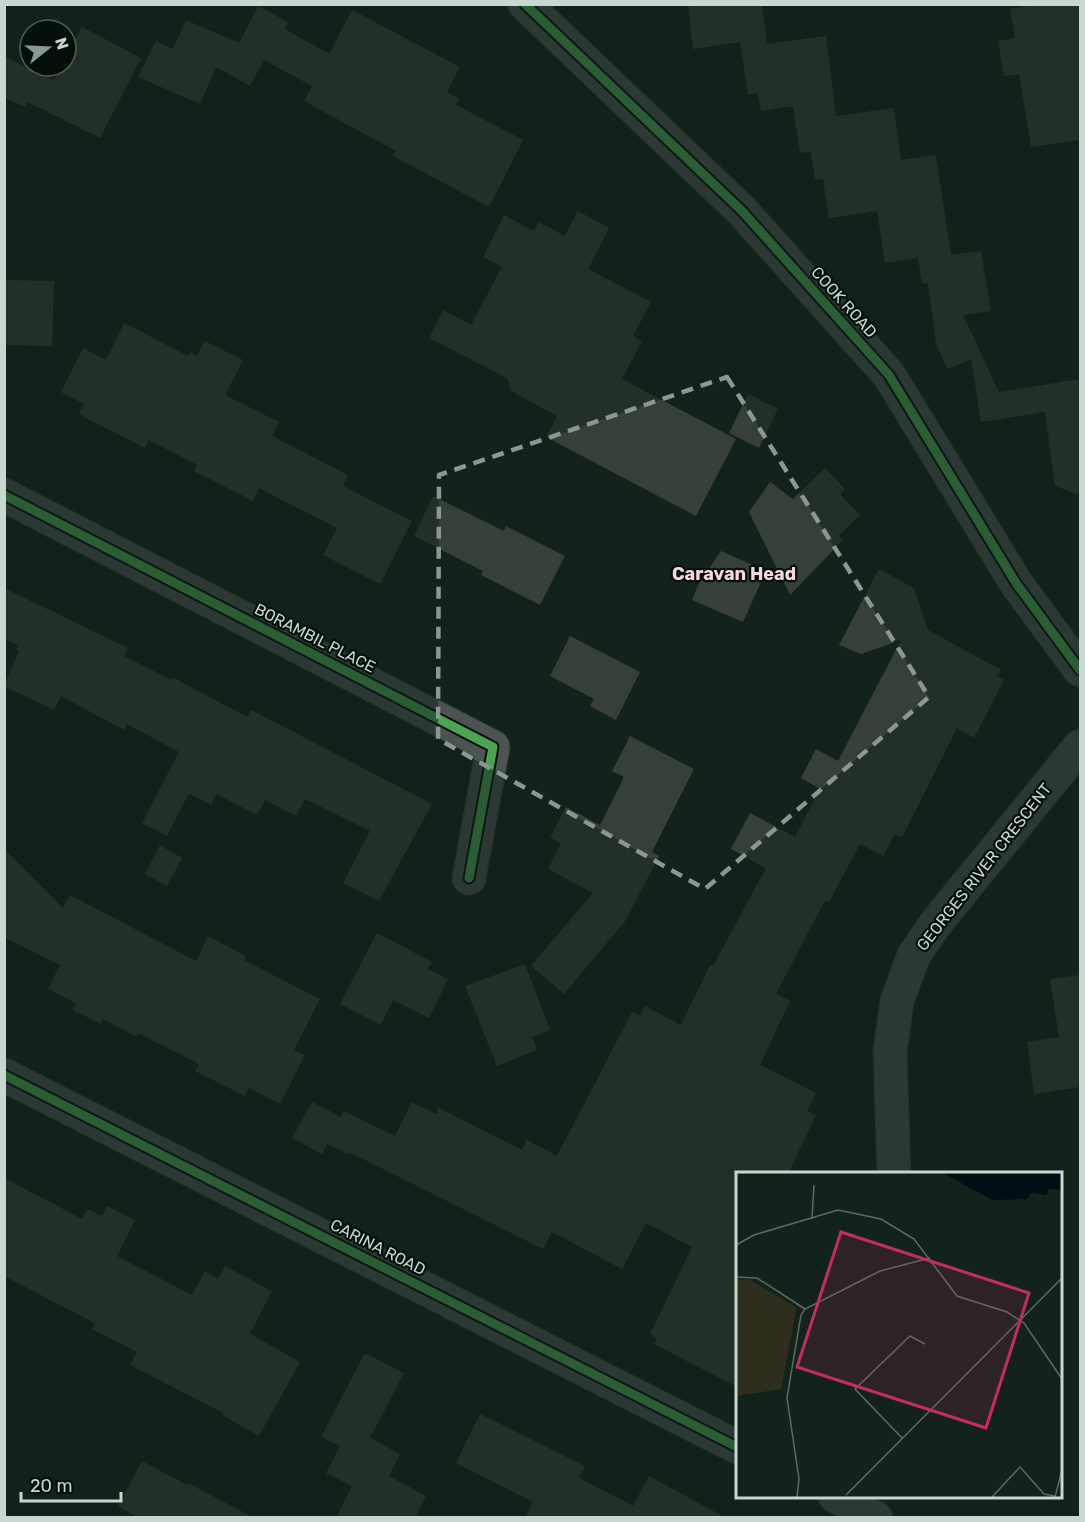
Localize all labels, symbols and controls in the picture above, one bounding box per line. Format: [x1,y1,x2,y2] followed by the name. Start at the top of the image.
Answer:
[18,18,78,78] north arrow
[51,35,73,52] text: N
[807,263,881,341] street label: COOK ROAD
[672,563,796,585] district label: Caravan Head
[251,599,379,677] street label: BORAMBIL PLACE
[913,780,1055,954] street label: GEORGES RIVER CRESCENT
[736,1172,1061,1498] inset map
[327,1215,429,1279] street label: CARINA ROAD
[21,1465,122,1503] scale bar
[30,1475,72,1497] text: 20 m

